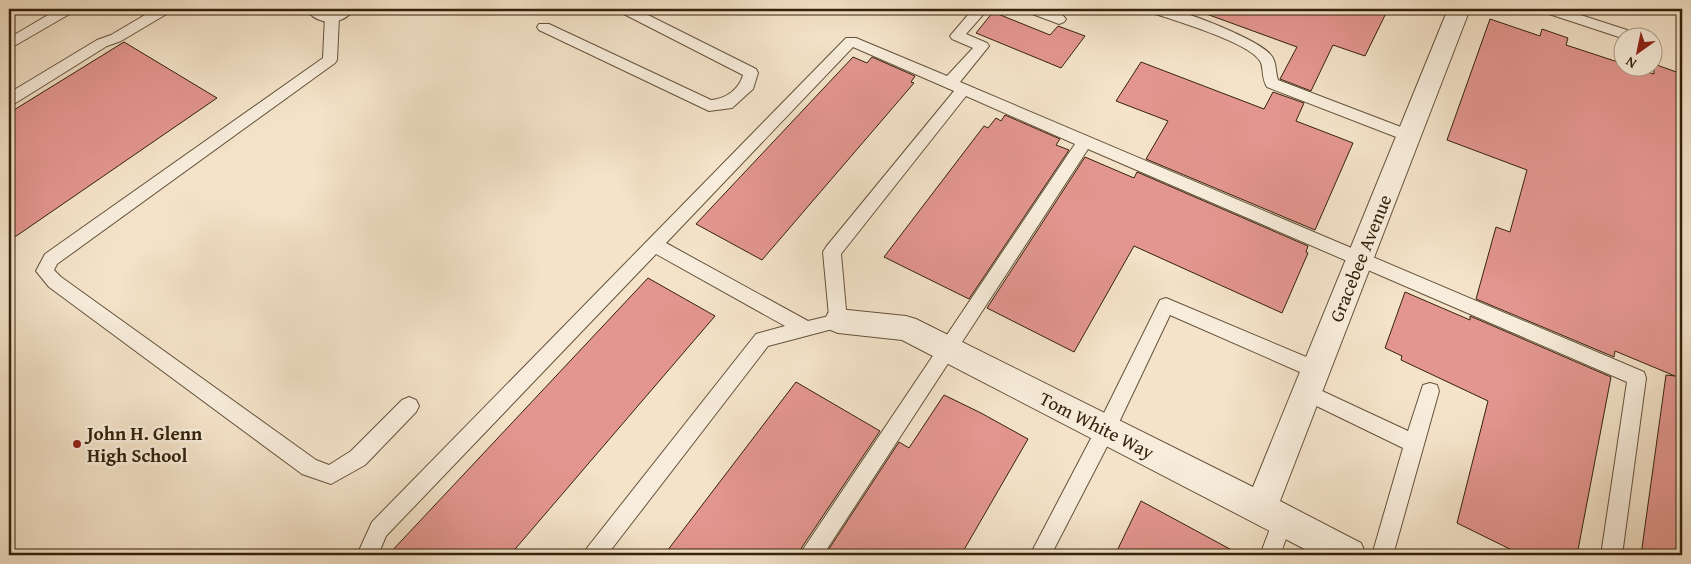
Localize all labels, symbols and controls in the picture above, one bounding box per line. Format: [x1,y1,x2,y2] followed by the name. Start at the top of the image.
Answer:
[1614,28,1664,78] north arrow
[1621,52,1640,74] text: N
[1322,190,1398,326] street label: Gracebee Avenue
[1035,384,1160,466] street label: Tom White Way
[84,419,203,469] place label: John H. Glenn High School
[71,438,83,450] marker: John H. Glenn High School

